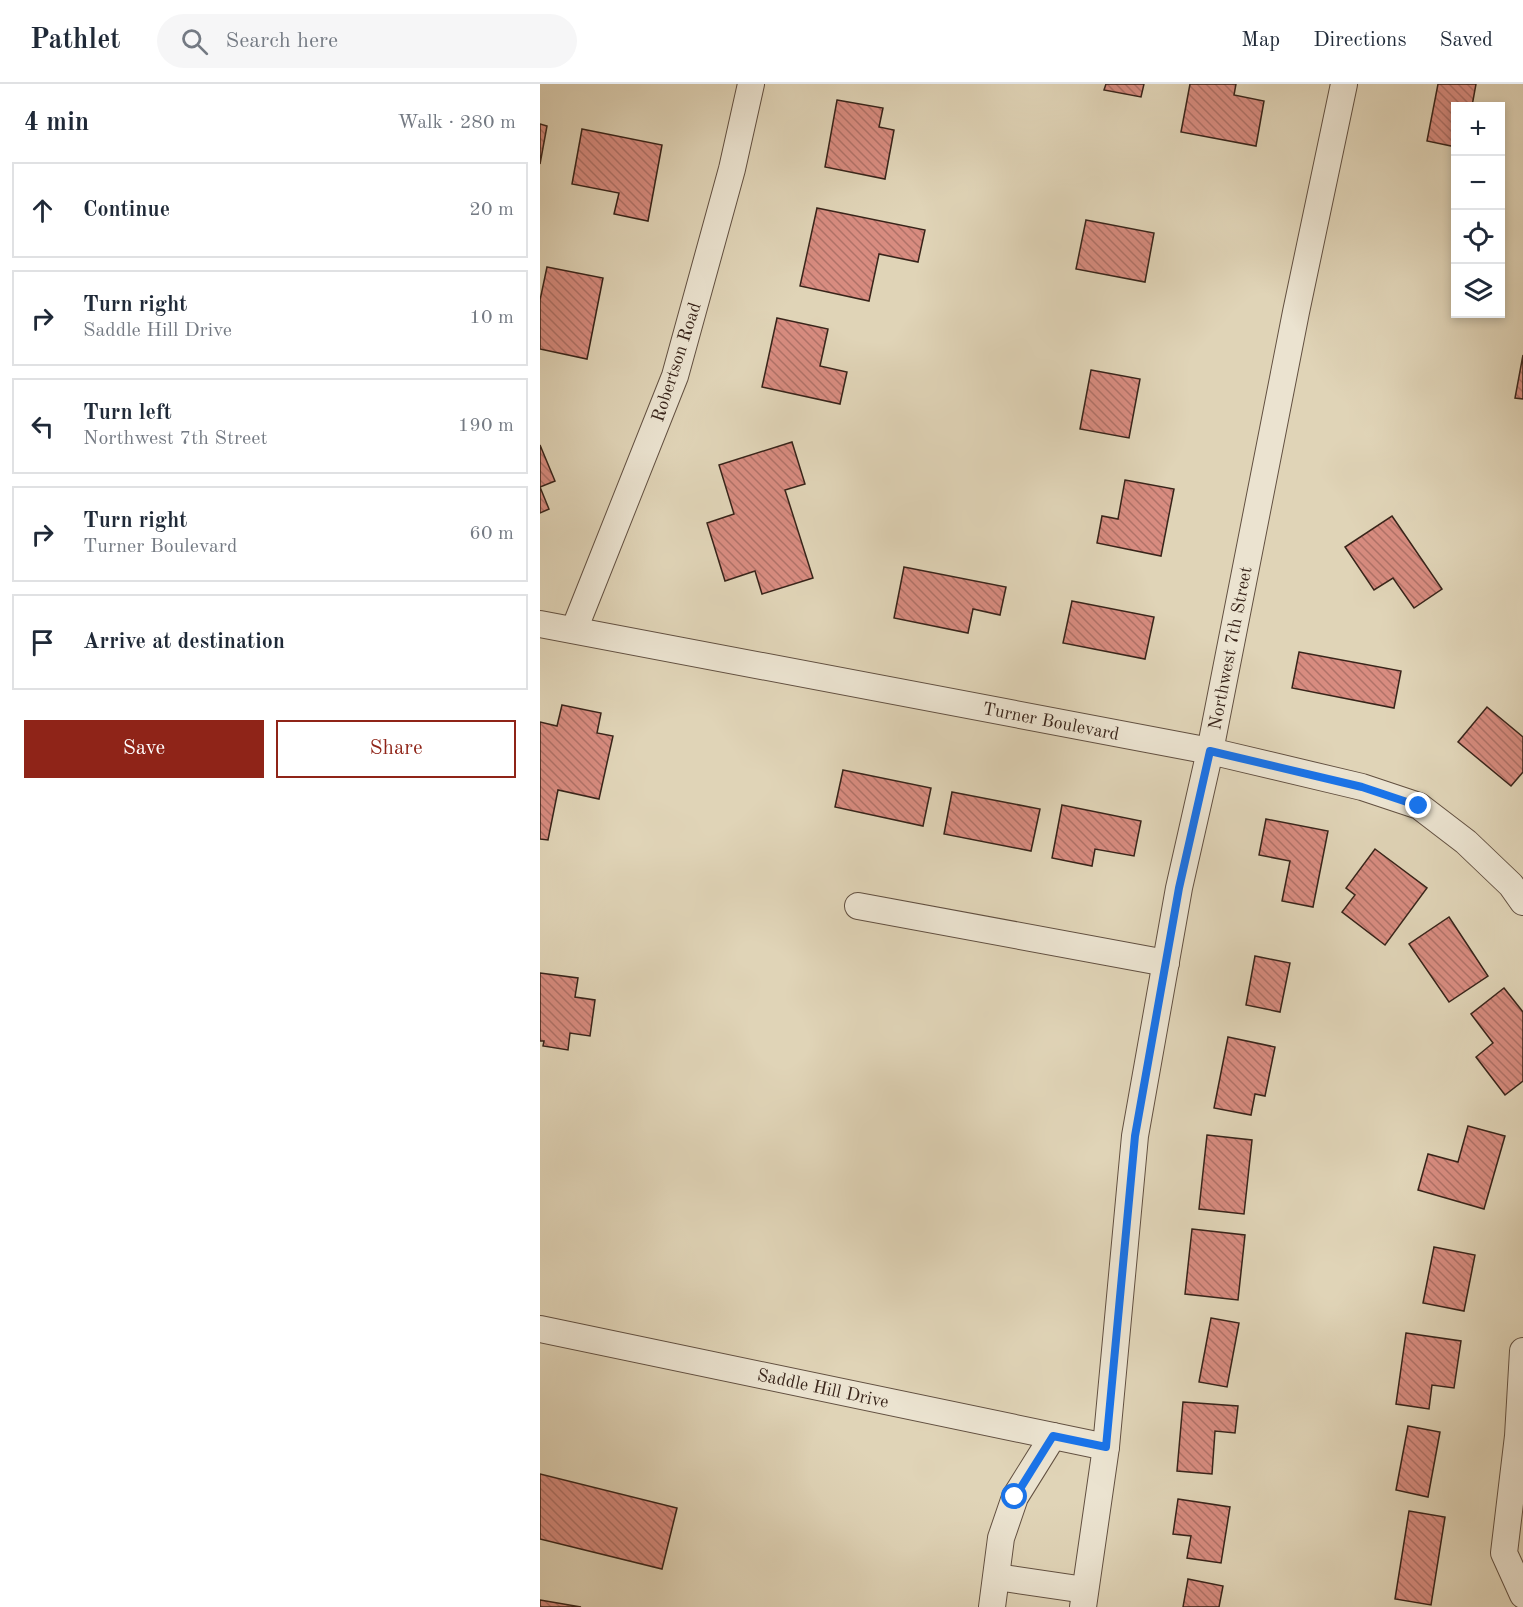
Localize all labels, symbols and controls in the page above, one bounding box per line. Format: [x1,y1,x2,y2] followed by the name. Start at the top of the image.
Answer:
[157,14,577,68] search box
[178,25,211,58] icon: search
[30,27,121,55] text: Pathlet
[226,30,338,52] text: Search here
[1241,30,1280,51] text: Map
[1313,30,1407,51] text: Directions
[1440,30,1493,51] text: Saved
[1451,102,1505,318] map controls
[1451,102,1505,156] button: +
[24,110,89,136] text: 4 min
[397,113,516,133] text: Walk · 280 m
[1451,156,1505,210] button: −
[26,194,59,227] icon: ahead
[83,199,170,221] text: Continue
[469,200,514,220] text: 20 m
[1451,210,1505,264] button: locate
[1451,264,1505,318] button: layers
[83,294,187,316] text: Turn right
[649,300,705,424] street label: Robertson Road
[26,302,59,335] icon: right
[469,308,514,328] text: 10 m
[83,321,232,341] text: Saddle Hill Drive
[83,402,172,424] text: Turn left
[26,410,59,443] icon: left
[458,416,514,436] text: 190 m
[83,429,268,449] text: Northwest 7th Street
[83,510,187,532] text: Turn right
[26,518,59,551] icon: right
[469,524,514,544] text: 60 m
[83,537,237,557] text: Turner Boulevard
[1206,565,1256,731] street label: Northwest 7th Street
[26,626,59,659] icon: arrive
[83,631,285,653] text: Arrive at destination
[981,700,1121,744] street label: Turner Boulevard
[24,720,264,778] button: Save
[276,720,516,778] button: Share
[1405,792,1431,818] route end
[755,1366,890,1412] street label: Saddle Hill Drive
[1001,1483,1027,1509] route start

